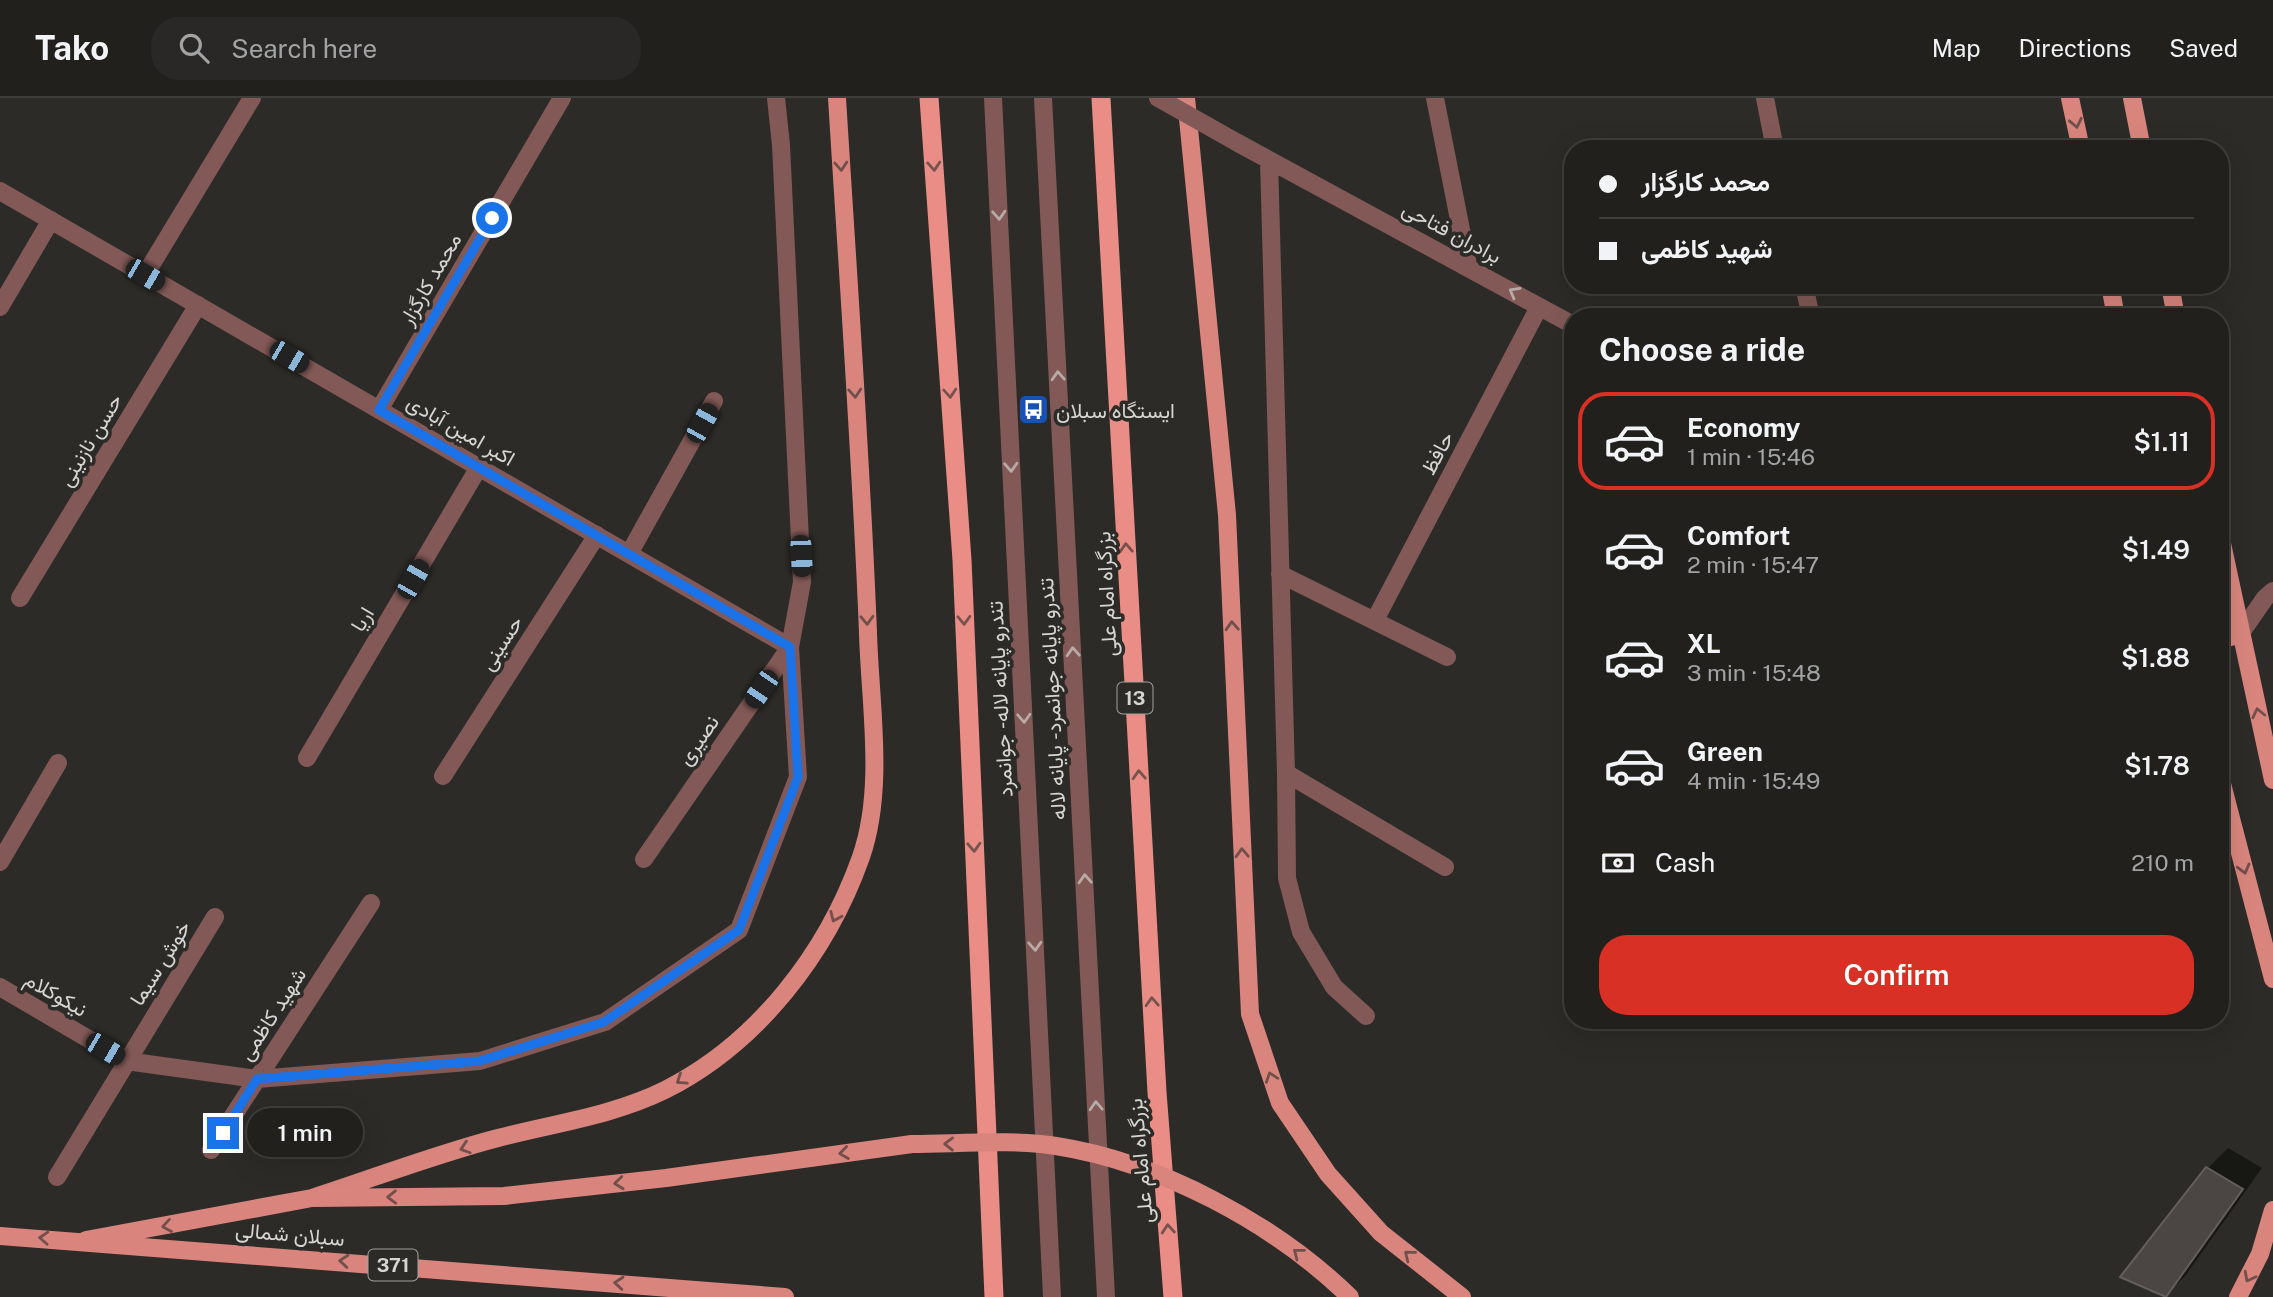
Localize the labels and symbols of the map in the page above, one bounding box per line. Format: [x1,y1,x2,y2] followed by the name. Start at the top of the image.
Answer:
[2067,117,2082,129] one-way arrow
[833,161,848,172] one-way arrow
[926,161,941,172] one-way arrow
[1398,195,1506,269] street label: برادران فتاحی
[476,202,508,234] route start
[991,210,1006,221] one-way arrow
[393,229,467,331] street label: محمد کارگزار
[122,255,169,295] car
[1508,287,1521,300] one-way arrow
[266,337,313,377] car
[1050,370,1065,381] one-way arrow
[847,388,862,399] one-way arrow
[942,388,957,399] one-way arrow
[53,389,128,491] street label: حسن نازنینی
[402,389,520,472] street label: اکبر امین آبادی
[1016,393,1050,427] bus stop icon: ایستگاه سبلان
[1056,398,1175,423] place label: ایستگاه سبلان
[683,400,722,446] car
[1415,427,1459,479] street label: حافظ
[1004,462,1019,473] one-way arrow
[1090,531,1124,657] street label: بزرگراه امام علی
[790,534,813,578] car
[1119,542,1134,553] one-way arrow
[394,556,433,602] car
[1033,577,1073,821] street label: تندرو پایانه جوانمرد - پایانه لاله
[982,600,1020,798] street label: تندرو پایانه لاله - جوانمرد
[345,602,380,636] street label: اریا
[474,611,528,675] street label: حسینی
[860,615,875,626] one-way arrow
[957,615,972,626] one-way arrow
[1225,620,1240,631] one-way arrow
[1066,646,1081,657] one-way arrow
[741,666,782,712] car
[1118,682,1152,713] road number: 13
[2252,707,2266,719] one-way arrow
[672,710,725,770] street label: نصیری
[1016,713,1031,724] one-way arrow
[1132,769,1147,780] one-way arrow
[966,842,981,853] one-way arrow
[1235,847,1250,858] one-way arrow
[2236,863,2250,875] one-way arrow
[1077,874,1092,885] one-way arrow
[829,910,843,922] one-way arrow
[124,916,197,1010] street label: خوش سیما
[1027,940,1042,951] one-way arrow
[233,963,312,1066] street label: شهید کاظمی
[19,966,92,1024] street label: نیکوکلام
[1144,996,1159,1007] one-way arrow
[82,1029,129,1069] car
[676,1071,689,1084] one-way arrow
[1265,1071,1279,1084] one-way arrow
[1122,1097,1160,1225] street label: بزرگراه امام علی
[1089,1101,1104,1112] one-way arrow
[248,1108,363,1158] callout: 1 min
[207,1117,239,1149] route end
[943,1136,953,1152] one-way arrow
[460,1140,472,1155] one-way arrow
[838,1145,850,1160] one-way arrow
[613,1175,624,1190] one-way arrow
[386,1189,397,1205] one-way arrow
[234,1217,346,1251] street label: سبلان شمالی
[161,1218,173,1233] one-way arrow
[1161,1223,1176,1234] one-way arrow
[38,1230,49,1245] one-way arrow
[1293,1249,1306,1262] one-way arrow
[368,1250,418,1280] road number: 371
[1404,1250,1416,1263] one-way arrow
[338,1254,349,1269] one-way arrow
[2244,1270,2257,1282] one-way arrow
[614,1276,625,1291] one-way arrow

